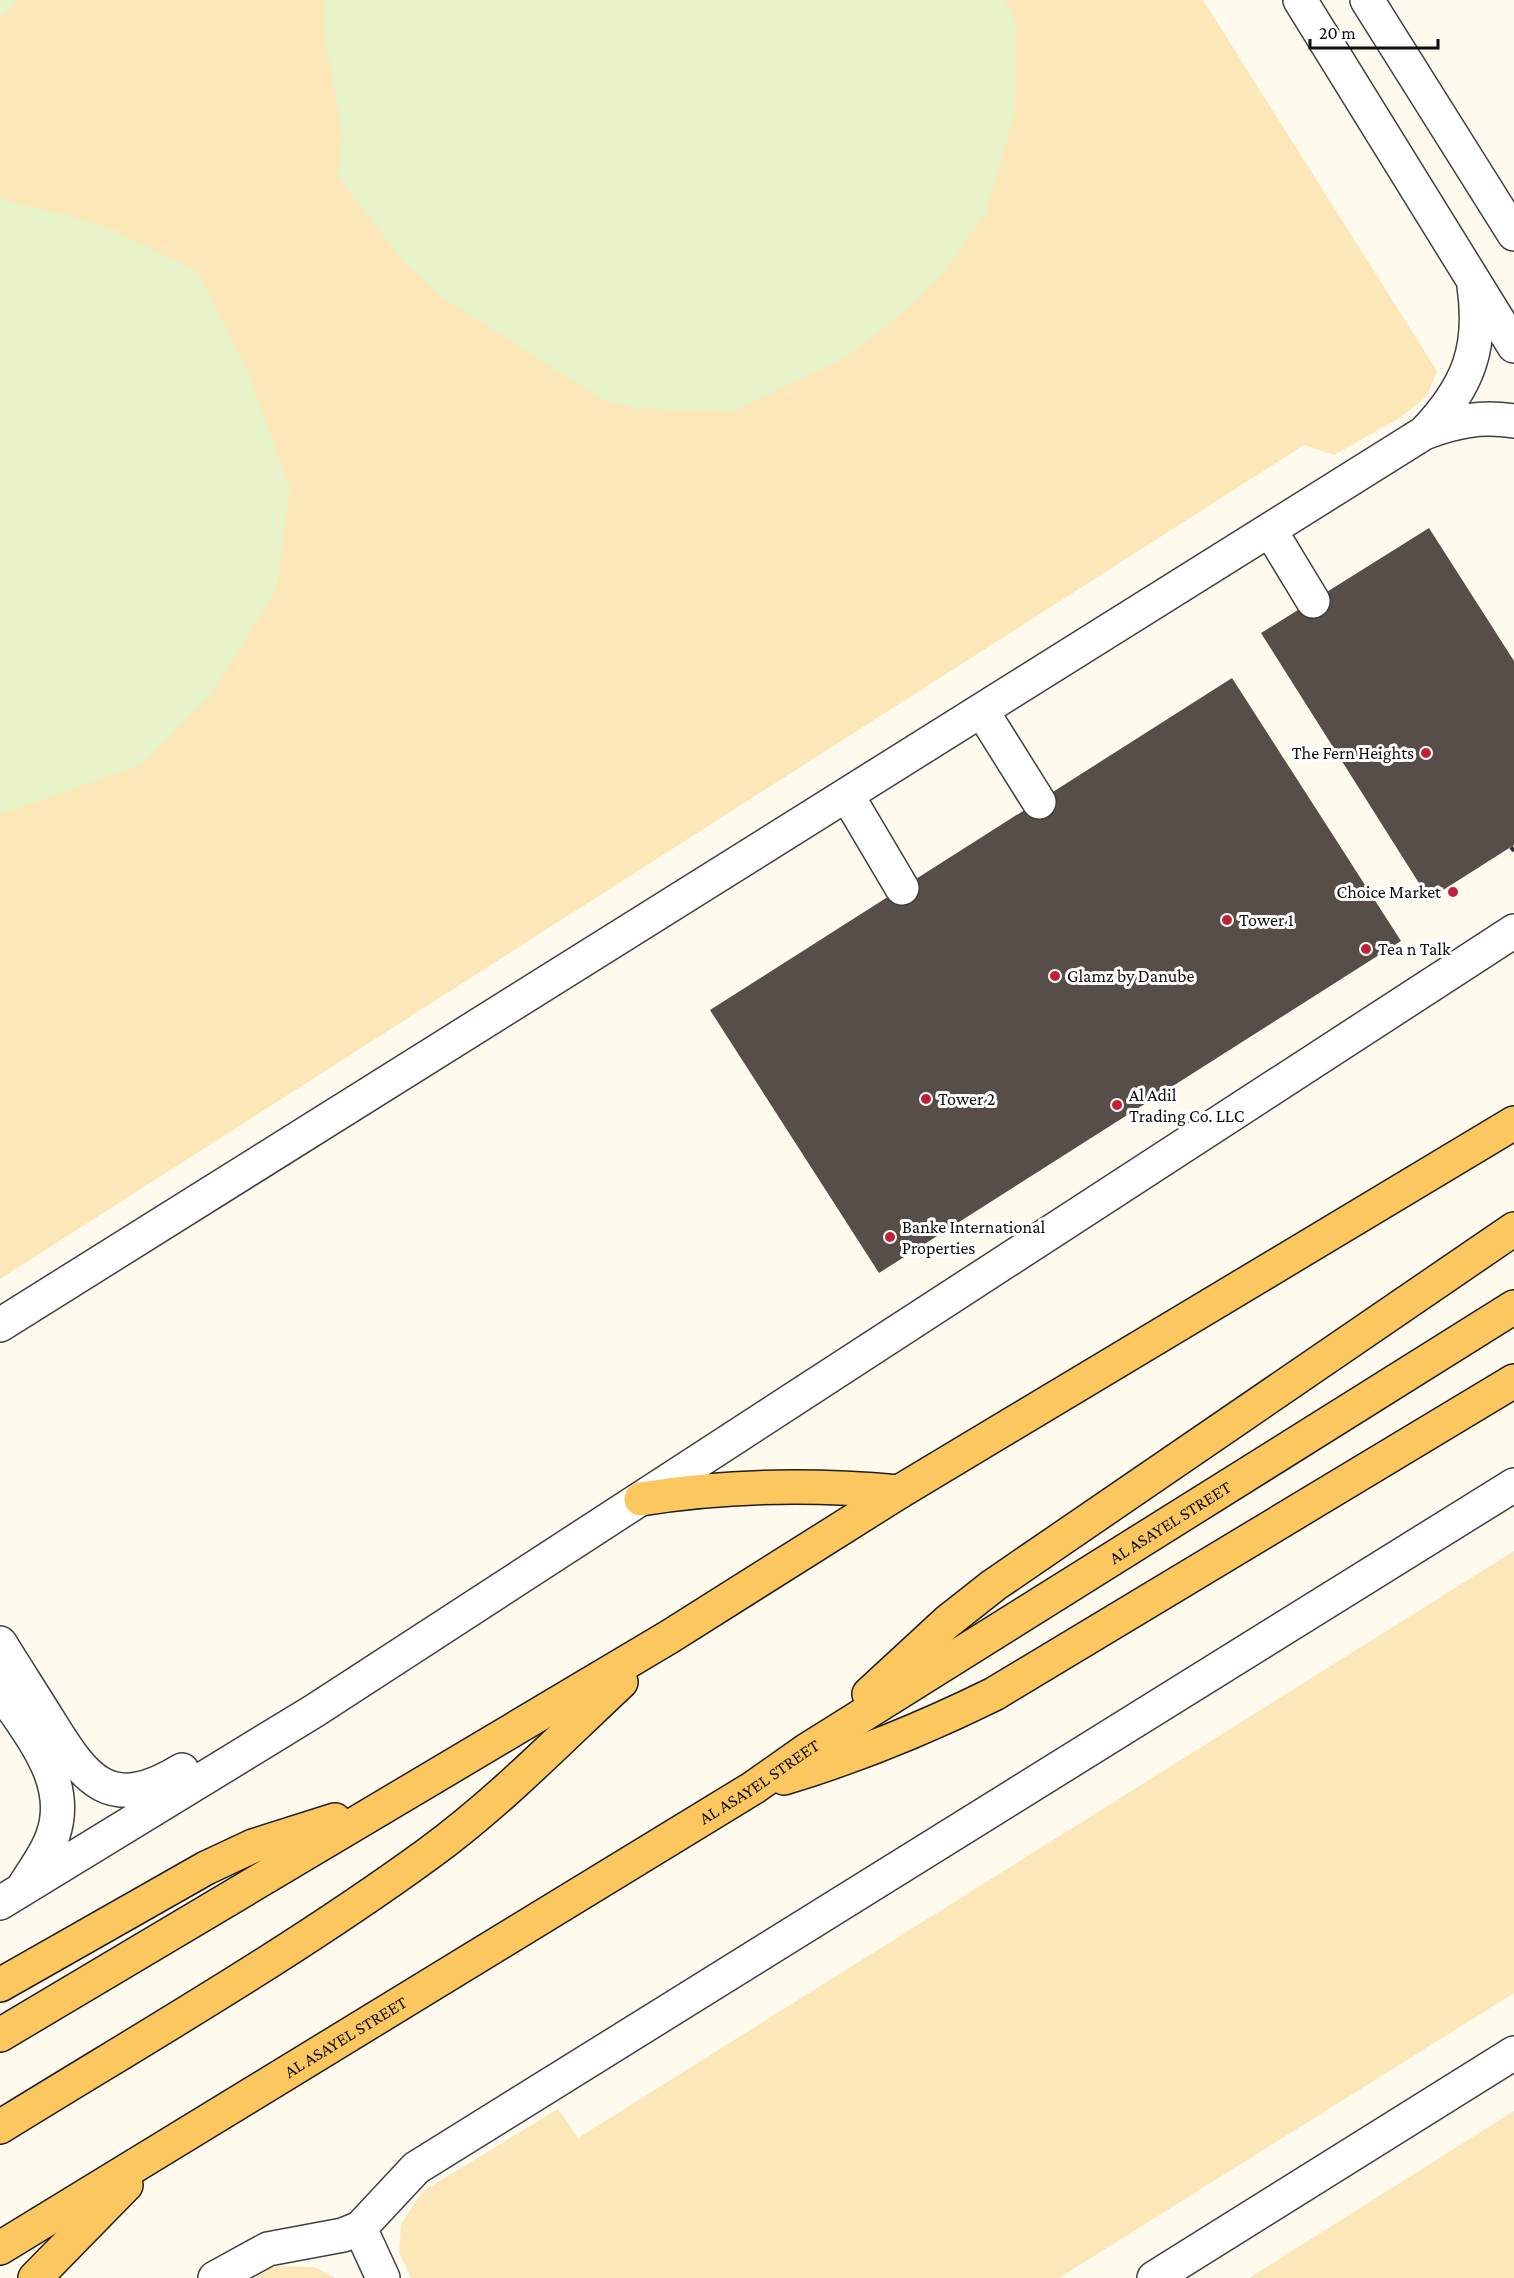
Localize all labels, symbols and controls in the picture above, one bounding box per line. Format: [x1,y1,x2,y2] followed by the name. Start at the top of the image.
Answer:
[1310,12,1438,50] scale bar
[1319,23,1356,43] text: 20 m
[1292,743,1414,763] place label: The Fern Heights
[1419,746,1433,760] marker: The Fern Heights
[1337,882,1442,902] place label: Choice Market
[1446,885,1460,899] marker: Choice Market
[1239,910,1294,930] place label: Tower 1
[1220,913,1234,927] marker: Tower 1
[1378,939,1451,959] place label: Tea n Talk
[1359,942,1373,956] marker: Tea n Talk
[1067,966,1195,986] place label: Glamz by Danube
[1048,969,1062,983] marker: Glamz by Danube
[1129,1085,1245,1126] place label: Al Adil Trading Co. LLC
[938,1089,995,1109] place label: Tower 2
[919,1092,933,1106] marker: Tower 2
[1110,1098,1124,1112] marker: Al Adil Trading Co. LLC
[902,1217,1045,1258] place label: Banke International Properties
[883,1230,897,1244] marker: Banke International Properties
[1106,1477,1235,1568] street label: AL ASAYEL STREET
[695,1735,823,1828] street label: AL ASAYEL STREET
[281,1992,411,2082] street label: AL ASAYEL STREET

